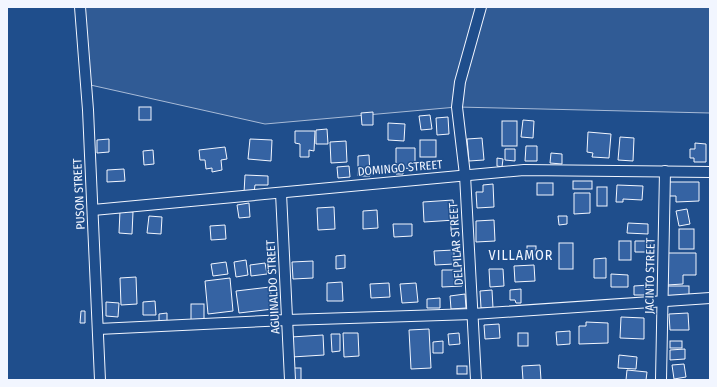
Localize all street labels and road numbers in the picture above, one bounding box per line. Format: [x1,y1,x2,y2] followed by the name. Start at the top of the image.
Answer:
[357,157,443,179] street label: DOMINGO STREET
[70,158,88,230] street label: PUSON STREET
[446,202,466,286] street label: DELPILAR STREET
[642,237,658,314] street label: JACINTO STREET
[264,239,282,334] street label: AGUINALDO STREET

